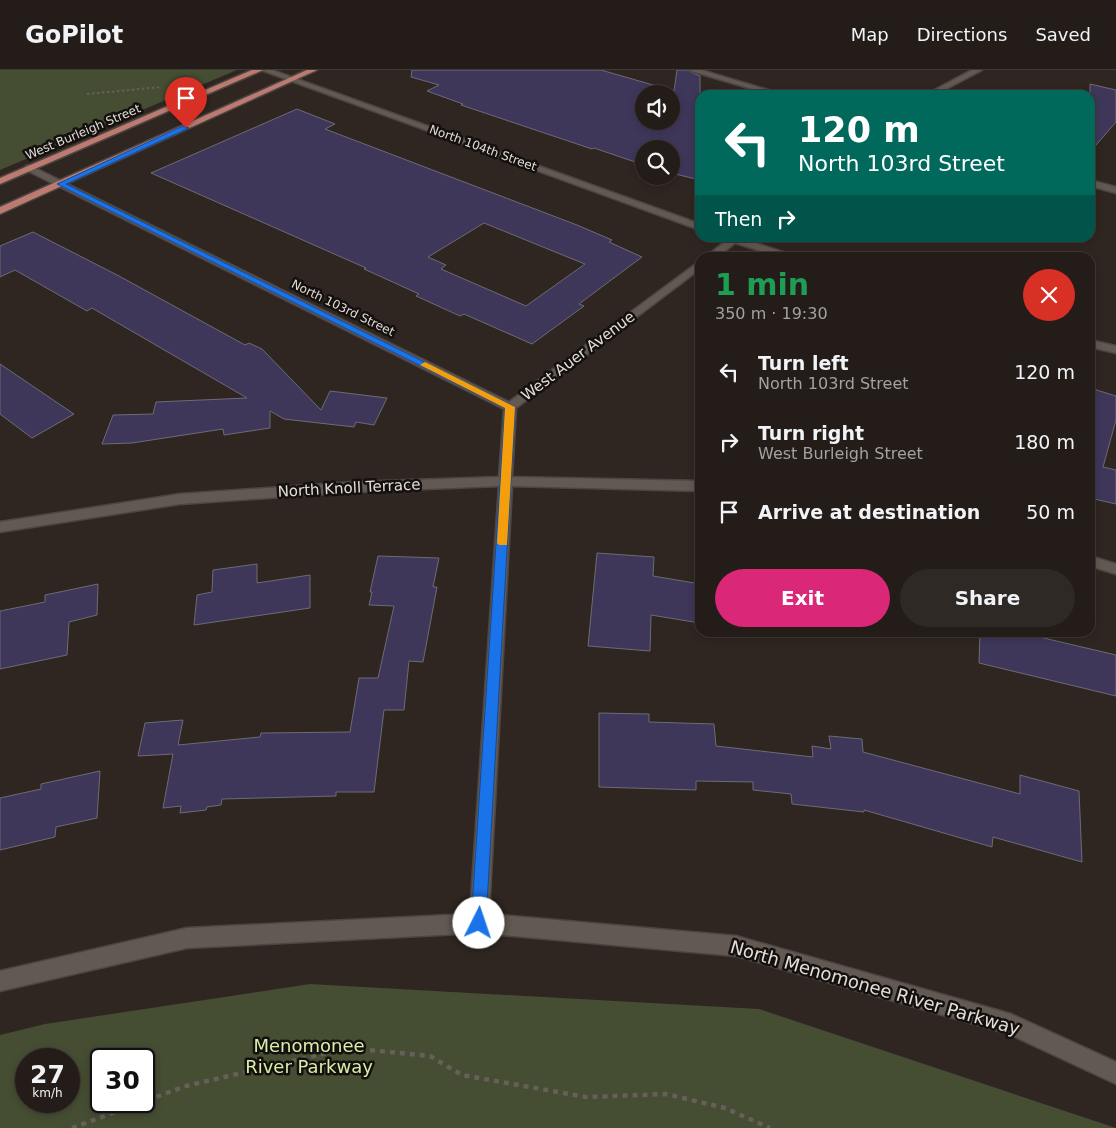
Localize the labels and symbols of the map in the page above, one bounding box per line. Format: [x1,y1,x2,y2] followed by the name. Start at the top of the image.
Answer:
[165,77,207,128] pin
[23,101,143,163] street label: West Burleigh Street
[428,122,539,174] street label: North 104th Street
[289,277,397,339] street label: North 103rd Street
[518,307,638,405] street label: West Auer Avenue
[277,475,421,501] street label: North Knoll Terrace
[452,896,504,948] position arrow
[728,936,1023,1039] street label: North Menomonee River Parkway
[245,1035,373,1077] park label: Menomonee River Parkway
[90,1048,155,1113] speed limit sign: 30

